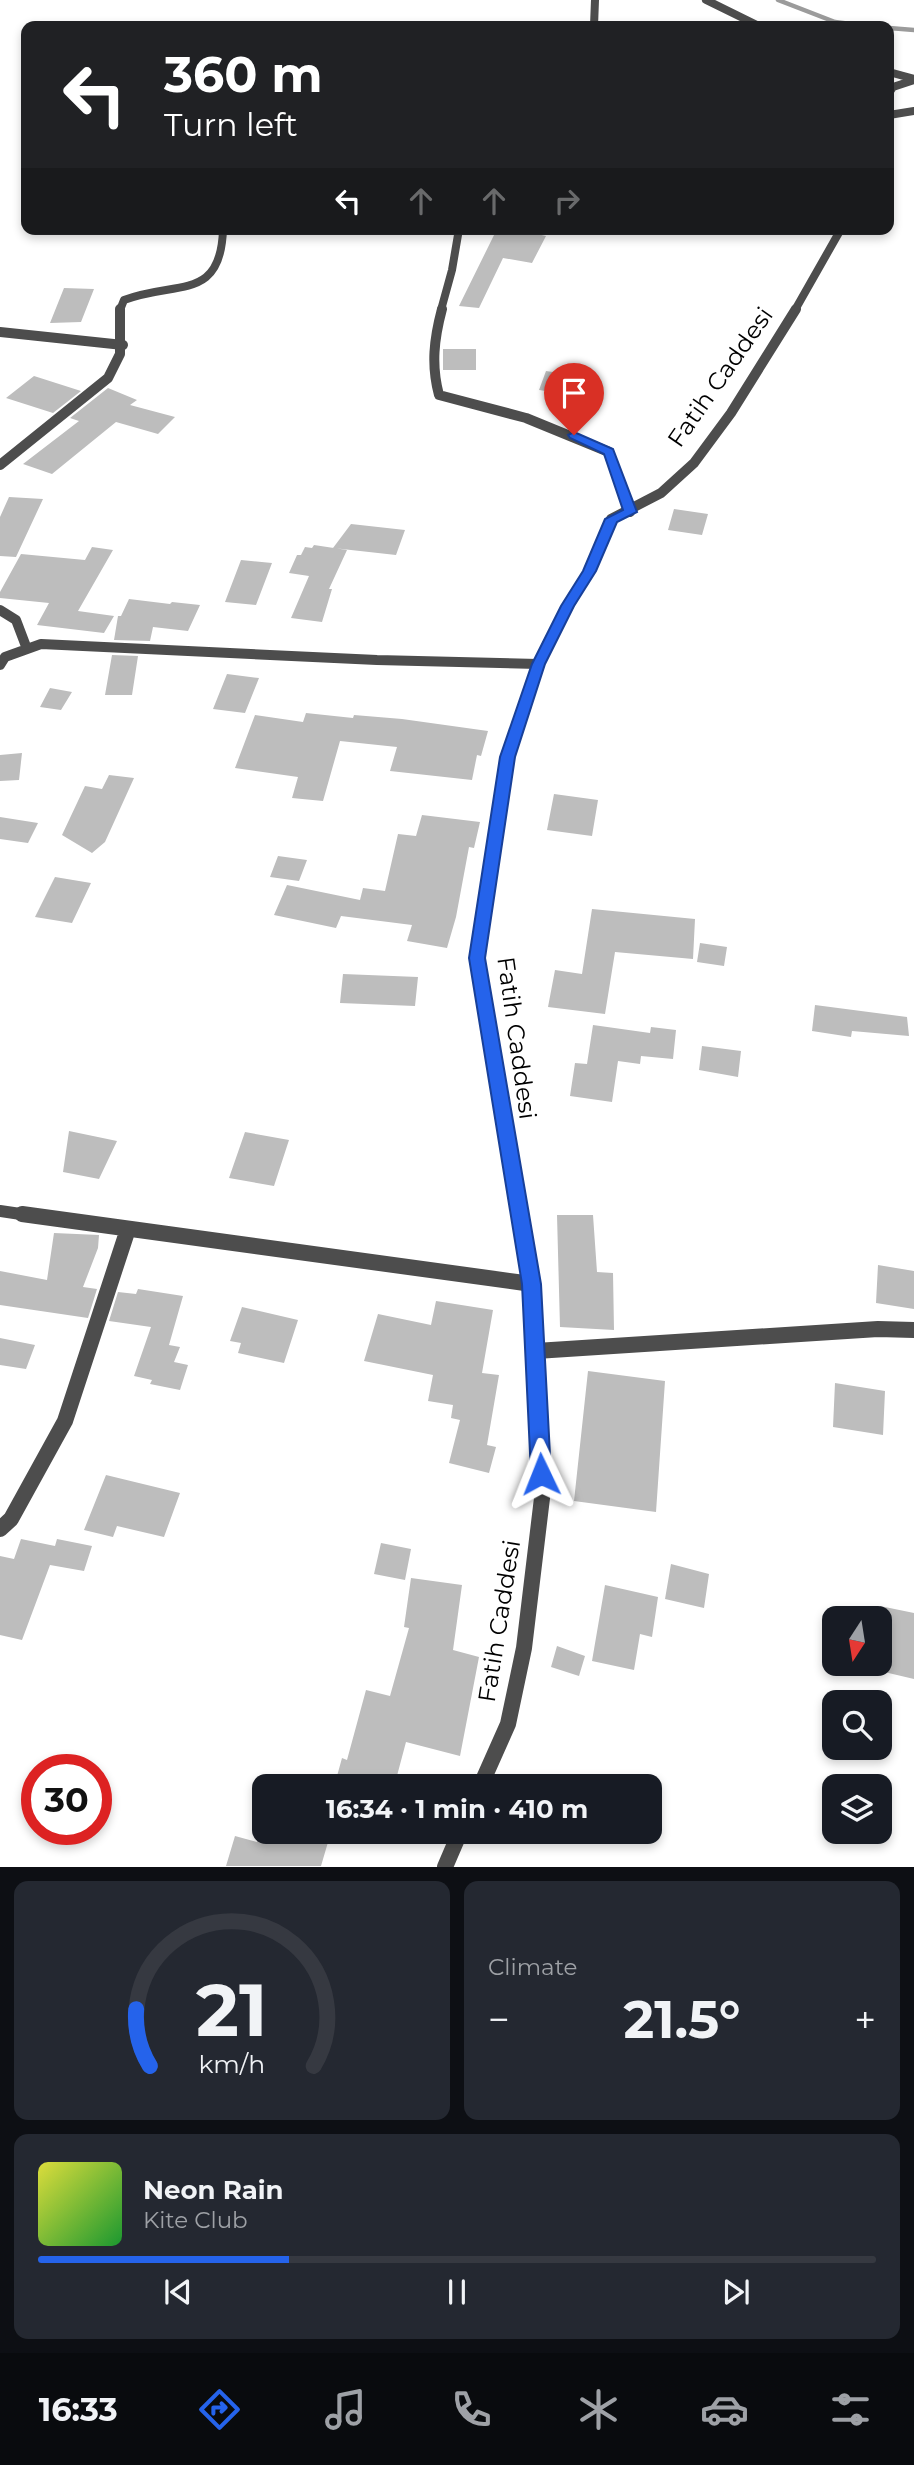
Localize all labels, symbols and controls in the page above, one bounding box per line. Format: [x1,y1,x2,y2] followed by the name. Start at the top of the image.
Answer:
[164,45,323,104] text: 360 m
[49,49,140,140] icon: left
[164,105,298,144] text: Turn left
[329,182,367,220] icon: left
[402,182,440,220] icon: ahead
[475,182,513,220] icon: ahead
[548,182,586,220] icon: right
[661,302,779,452] street label: Fatih Caddesi
[544,363,604,435] pin
[555,374,593,412] icon: arrive
[491,955,543,1121] street label: Fatih Caddesi
[504,1437,578,1511] position arrow
[472,1538,526,1704] street label: Fatih Caddesi
[822,1606,892,1676] north arrow
[822,1606,892,1844] map controls
[822,1690,892,1760] button: search
[21,1754,112,1845] speed limit sign: 30
[822,1774,892,1844] button: layers
[326,1793,588,1825] text: 16:34 · 1 min · 410 m
[488,1953,577,1981] text: Climate
[196,1967,268,2055] text: 21
[623,1988,741,2051] text: 21.5°
[488,1996,510,2043] text: −
[854,1996,876,2043] text: +
[199,2049,265,2079] text: km/h
[143,2174,284,2206] text: Neon Rain
[143,2206,248,2234] text: Kite Club
[159,2273,197,2311] icon: previous
[438,2273,476,2311] icon: pause
[717,2273,755,2311] icon: next
[195,2385,244,2434] icon: directions
[321,2385,370,2434] icon: music
[447,2385,496,2434] icon: phone
[574,2385,623,2434] icon: climate
[700,2385,749,2434] icon: car
[826,2385,875,2434] icon: filters
[39,2390,118,2429] text: 16:33

